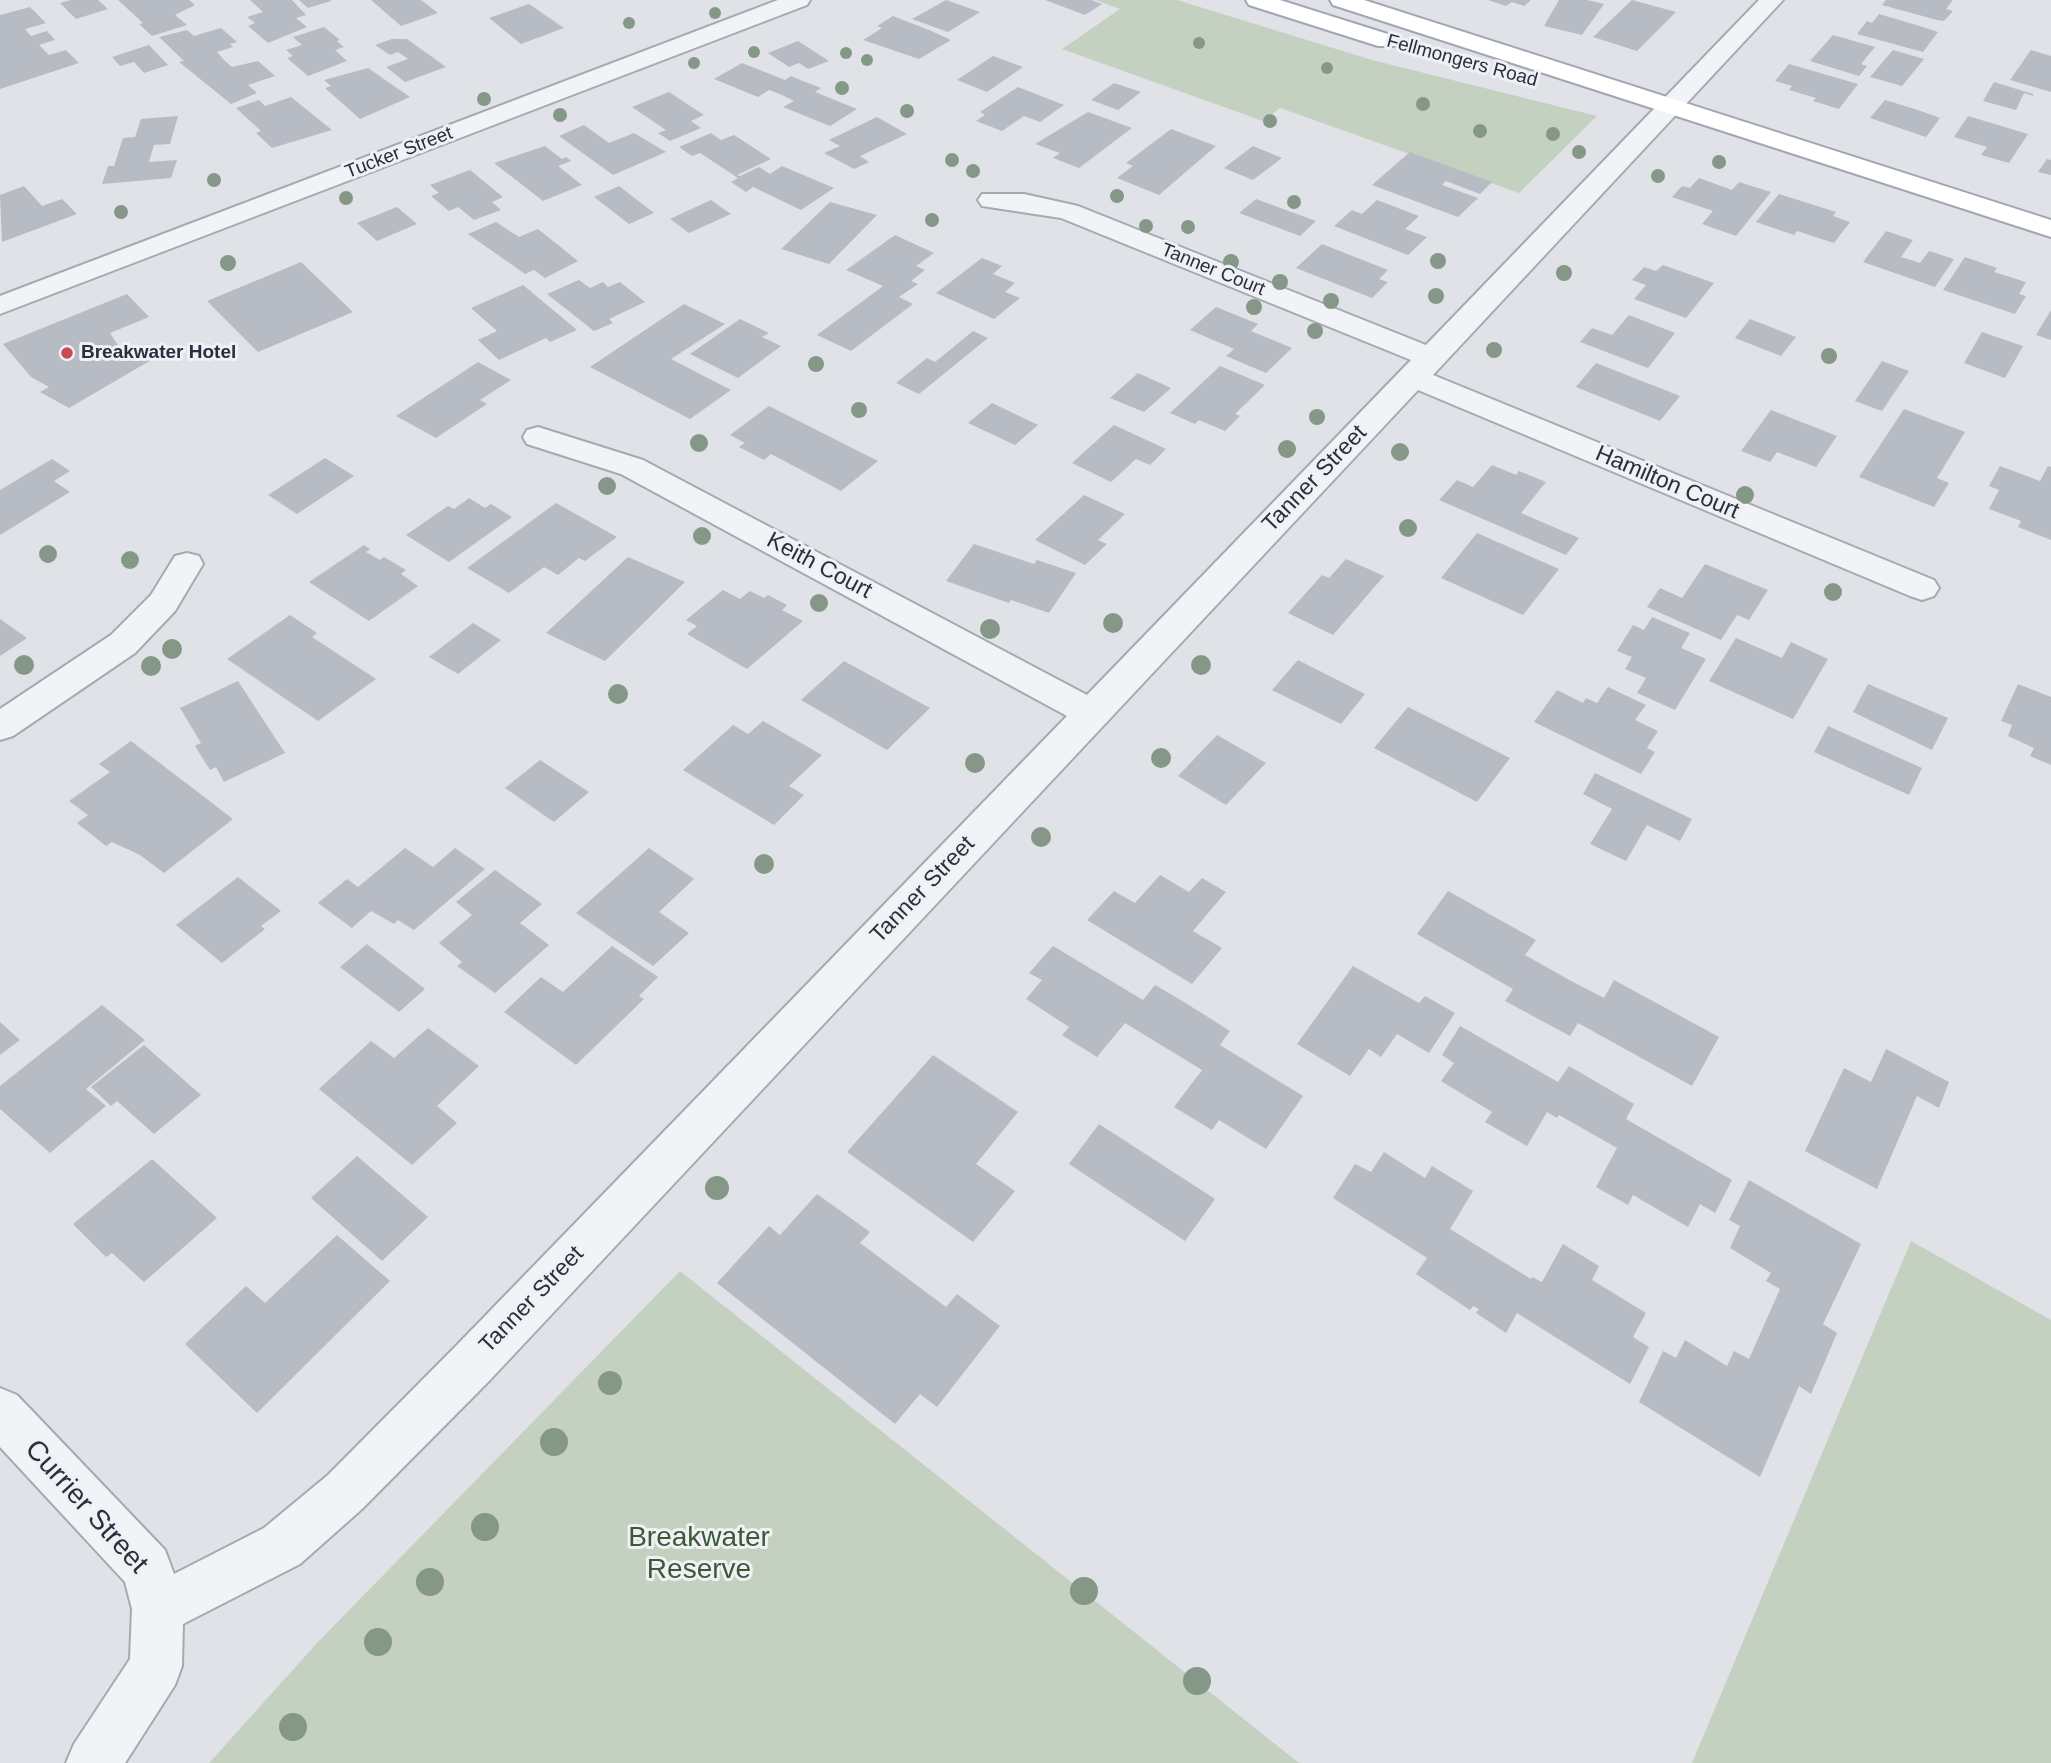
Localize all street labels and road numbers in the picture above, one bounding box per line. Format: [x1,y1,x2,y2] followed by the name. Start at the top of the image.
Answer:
[1384,30,1540,92] street label: Fellmongers Road
[342,122,456,184] street label: Tucker Street
[1158,239,1268,301] street label: Tanner Court
[1257,420,1373,538] street label: Tanner Street
[1591,440,1743,526] street label: Hamilton Court
[762,527,876,605] street label: Keith Court
[865,831,981,949] street label: Tanner Street
[474,1241,590,1359] street label: Tanner Street
[17,1433,155,1581] street label: Currier Street

